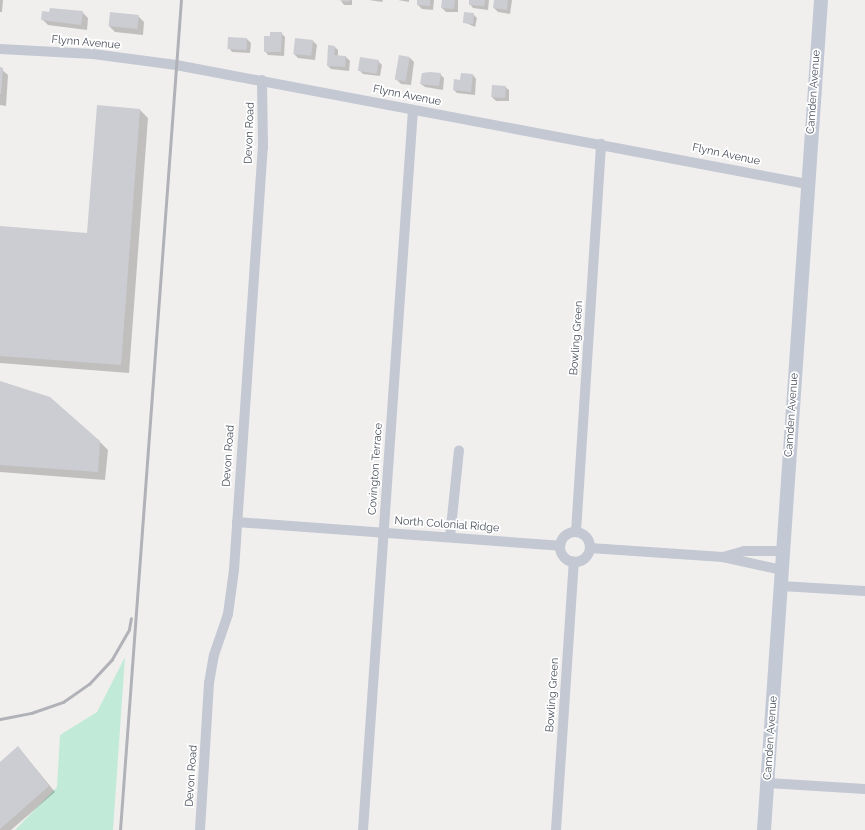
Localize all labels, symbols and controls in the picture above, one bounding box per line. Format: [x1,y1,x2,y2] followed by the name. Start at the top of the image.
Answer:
[51,33,121,53] street label: Flynn Avenue
[804,49,824,135] street label: Camden Avenue
[372,83,442,109] street label: Flynn Avenue
[242,102,258,164] street label: Devon Road
[691,141,761,169] street label: Flynn Avenue
[568,300,586,376] street label: Bowling Green
[782,372,802,458] street label: Camden Avenue
[366,422,386,516] street label: Covington Terrace
[220,425,238,487] street label: Devon Road
[394,515,500,535] street label: North Colonial Ridge
[544,657,562,733] street label: Bowling Green
[761,695,781,781] street label: Camden Avenue
[183,745,201,807] street label: Devon Road

